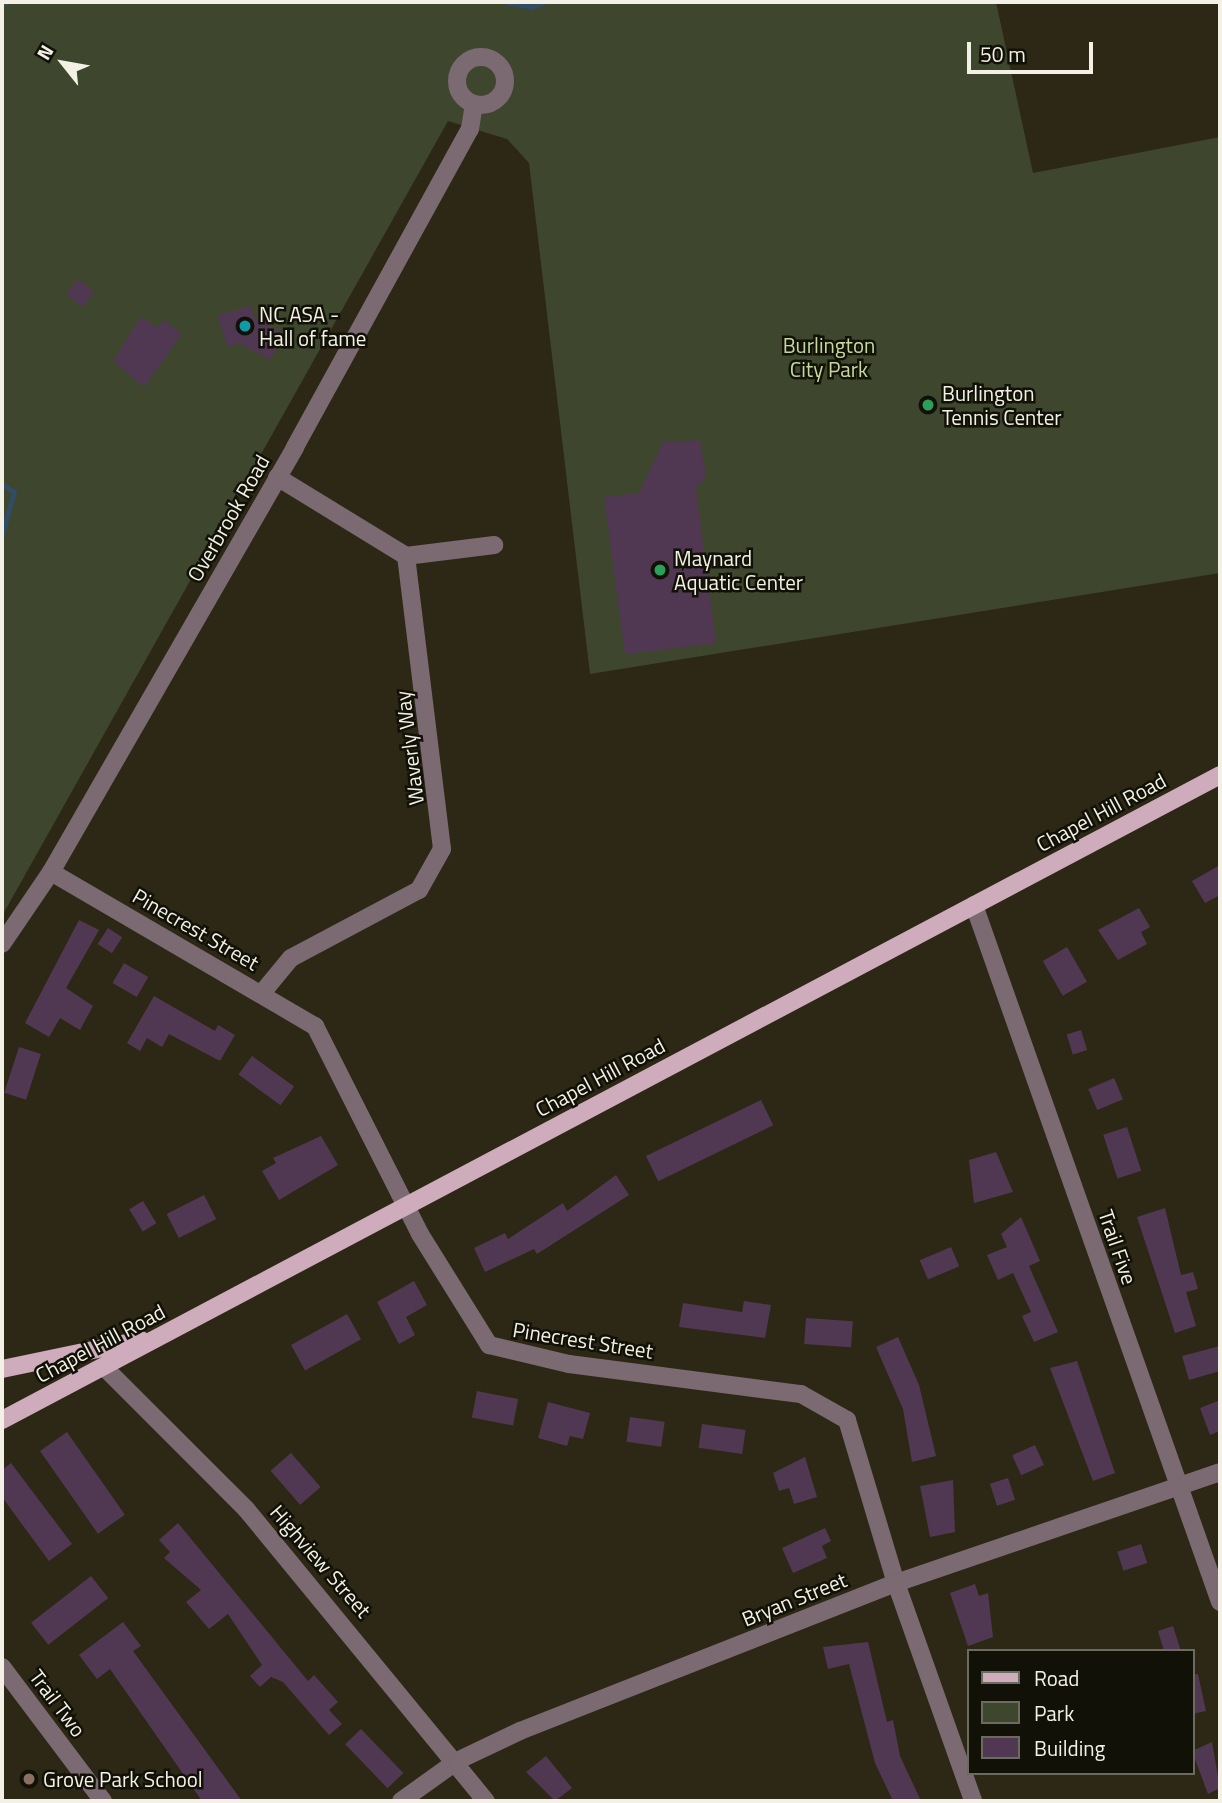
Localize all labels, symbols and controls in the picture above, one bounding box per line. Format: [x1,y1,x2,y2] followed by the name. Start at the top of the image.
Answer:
[28,28,98,98] north arrow
[970,28,1096,72] scale bar
[980,38,1026,70] text: 50 m
[29,39,60,65] text: N
[259,301,366,351] place label: NC ASA - Hall of fame
[237,318,253,334] marker: NC ASA - Hall of fame
[783,332,875,382] park label: Burlington City Park
[942,380,1062,430] place label: Burlington Tennis Center
[920,397,936,413] marker: Burlington Tennis Center
[182,450,274,586] street label: Overbrook Road
[674,545,803,595] place label: Maynard Aquatic Center
[652,562,668,578] marker: Maynard Aquatic Center
[389,689,429,807] street label: Waverly Way
[1032,767,1170,857] street label: Chapel Hill Road
[128,883,264,975] street label: Pinecrest Street
[531,1032,669,1122] street label: Chapel Hill Road
[1094,1206,1142,1288] street label: Trail Five
[31,1298,169,1388] street label: Chapel Hill Road
[511,1316,655,1364] street label: Pinecrest Street
[265,1500,377,1622] street label: Highview Street
[738,1567,850,1631] street label: Bryan Street
[967,1649,1194,1775] legend
[1034,1662,1079,1694] text: Road
[25,1664,91,1742] street label: Trail Two
[1034,1697,1074,1729] text: Park
[1034,1732,1105,1764] text: Building
[43,1766,203,1792] place label: Grove Park School
[21,1771,37,1787] marker: Grove Park School

